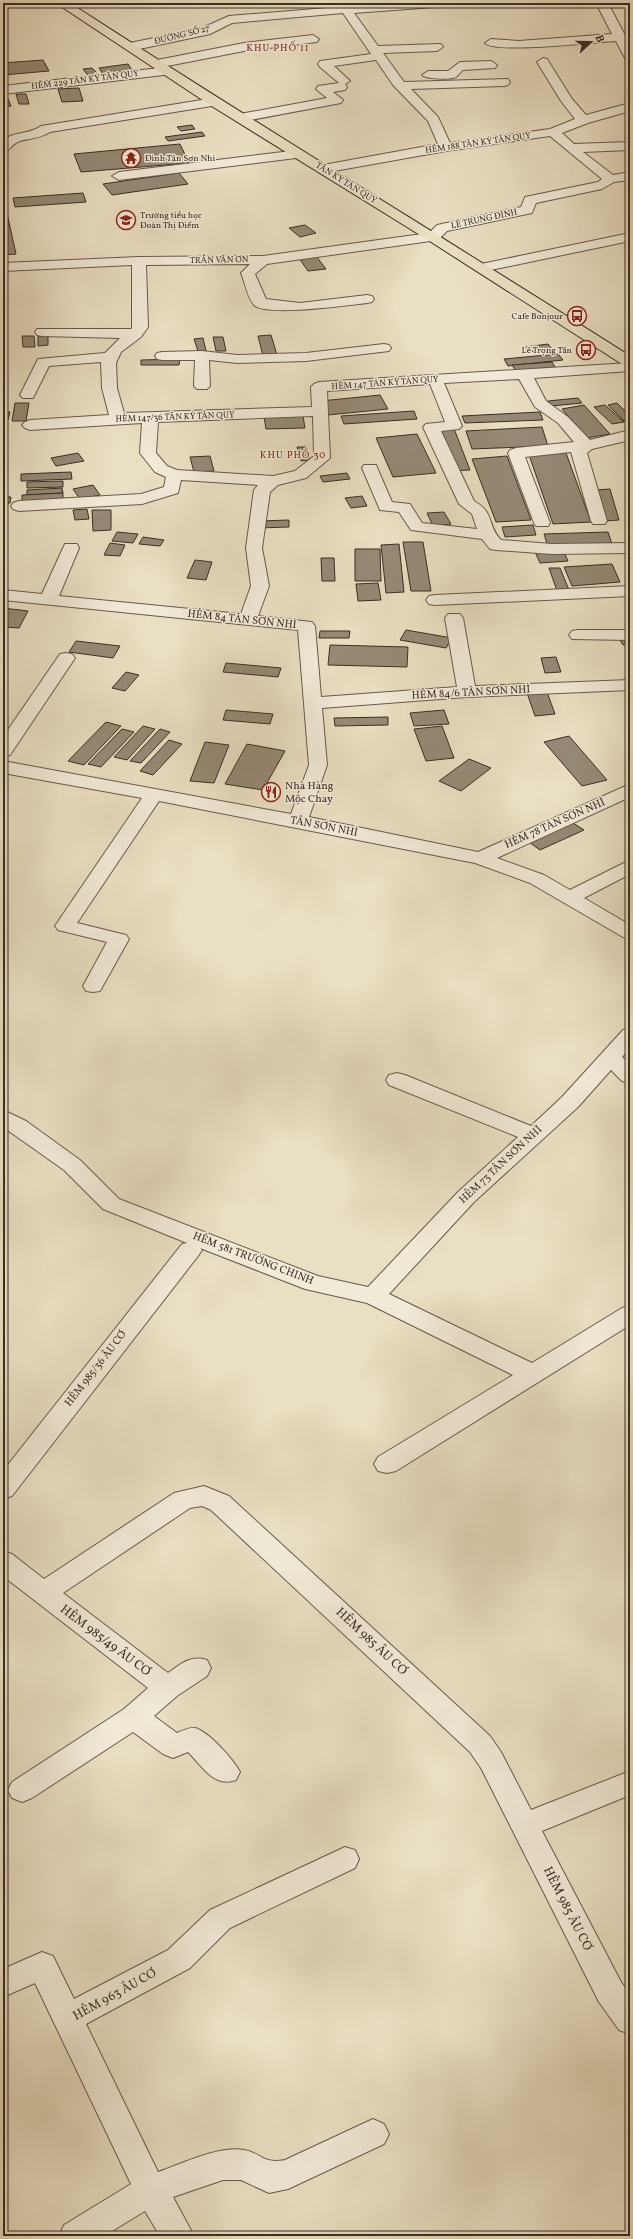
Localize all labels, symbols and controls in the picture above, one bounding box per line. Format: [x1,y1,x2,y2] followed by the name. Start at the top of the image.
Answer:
[153,22,211,48] street label: ĐƯỜNG SỐ 27
[571,22,611,62] north arrow
[591,33,607,45] text: B
[246,40,310,55] district label: KHU PHỐ 11
[30,67,140,93] street label: HẺM 229 TÂN KỲ TÂN QUÝ
[424,129,532,157] street label: HẺM 188 TÂN KỲ TÂN QUÝ
[120,147,142,169] temple icon: Đình Tân Sơn Nhì
[145,152,215,165] place label: Đình Tân Sơn Nhì
[313,159,380,207] street label: TÂN KỲ TÂN QUÝ
[450,206,519,232] street label: LÊ TRUNG ĐÌNH
[115,209,137,231] school or university icon: Trường tiểu học Đoàn Thị Điểm
[140,209,202,232] place label: Trường tiểu học Đoàn Thị Điểm
[190,253,249,267] street label: TRẦN VĂN ƠN
[566,305,588,327] bus stop icon: Cafe Bonjour
[512,310,563,323] place label: Cafe Bonjour
[575,339,597,361] bus stop icon: Lê Trọng Tấn
[522,344,573,357] place label: Lê Trọng Tấn
[331,373,439,393] street label: HẺM 147 TÂN KỲ TÂN QUÝ
[115,408,235,426] street label: HẺM 147/36 TÂN KỲ TÂN QUÝ
[260,447,326,462] district label: KHU PHỐ 30
[187,607,297,633] street label: HẺM 84 TÂN SƠN NHÌ
[411,682,531,704] street label: HẺM 84/6 TÂN SƠN NHÌ
[285,779,334,807] place label: Nhà Hàng Mộc Chay
[260,781,282,803] restaurant icon: Nhà Hàng Mộc Chay
[502,795,608,853] street label: HẺM 78 TÂN SƠN NHÌ
[289,813,359,841] street label: TÂN SƠN NHÌ
[456,1122,546,1207] street label: HẺM 73 TÂN SƠN NHÌ
[190,1229,316,1289] street label: HẺM 581 TRƯỜNG CHINH
[62,1328,130,1410] street label: HẺM 985/36 ÂU CƠ
[56,1601,154,1681] street label: HẺM 985/49 ÂU CƠ
[331,1604,411,1680] street label: HẺM 985 ÂU CƠ
[538,1864,596,1955] street label: HẺM 985 ÂU CƠ
[70,1964,160,2025] street label: HẺM 963 ÂU CƠ

